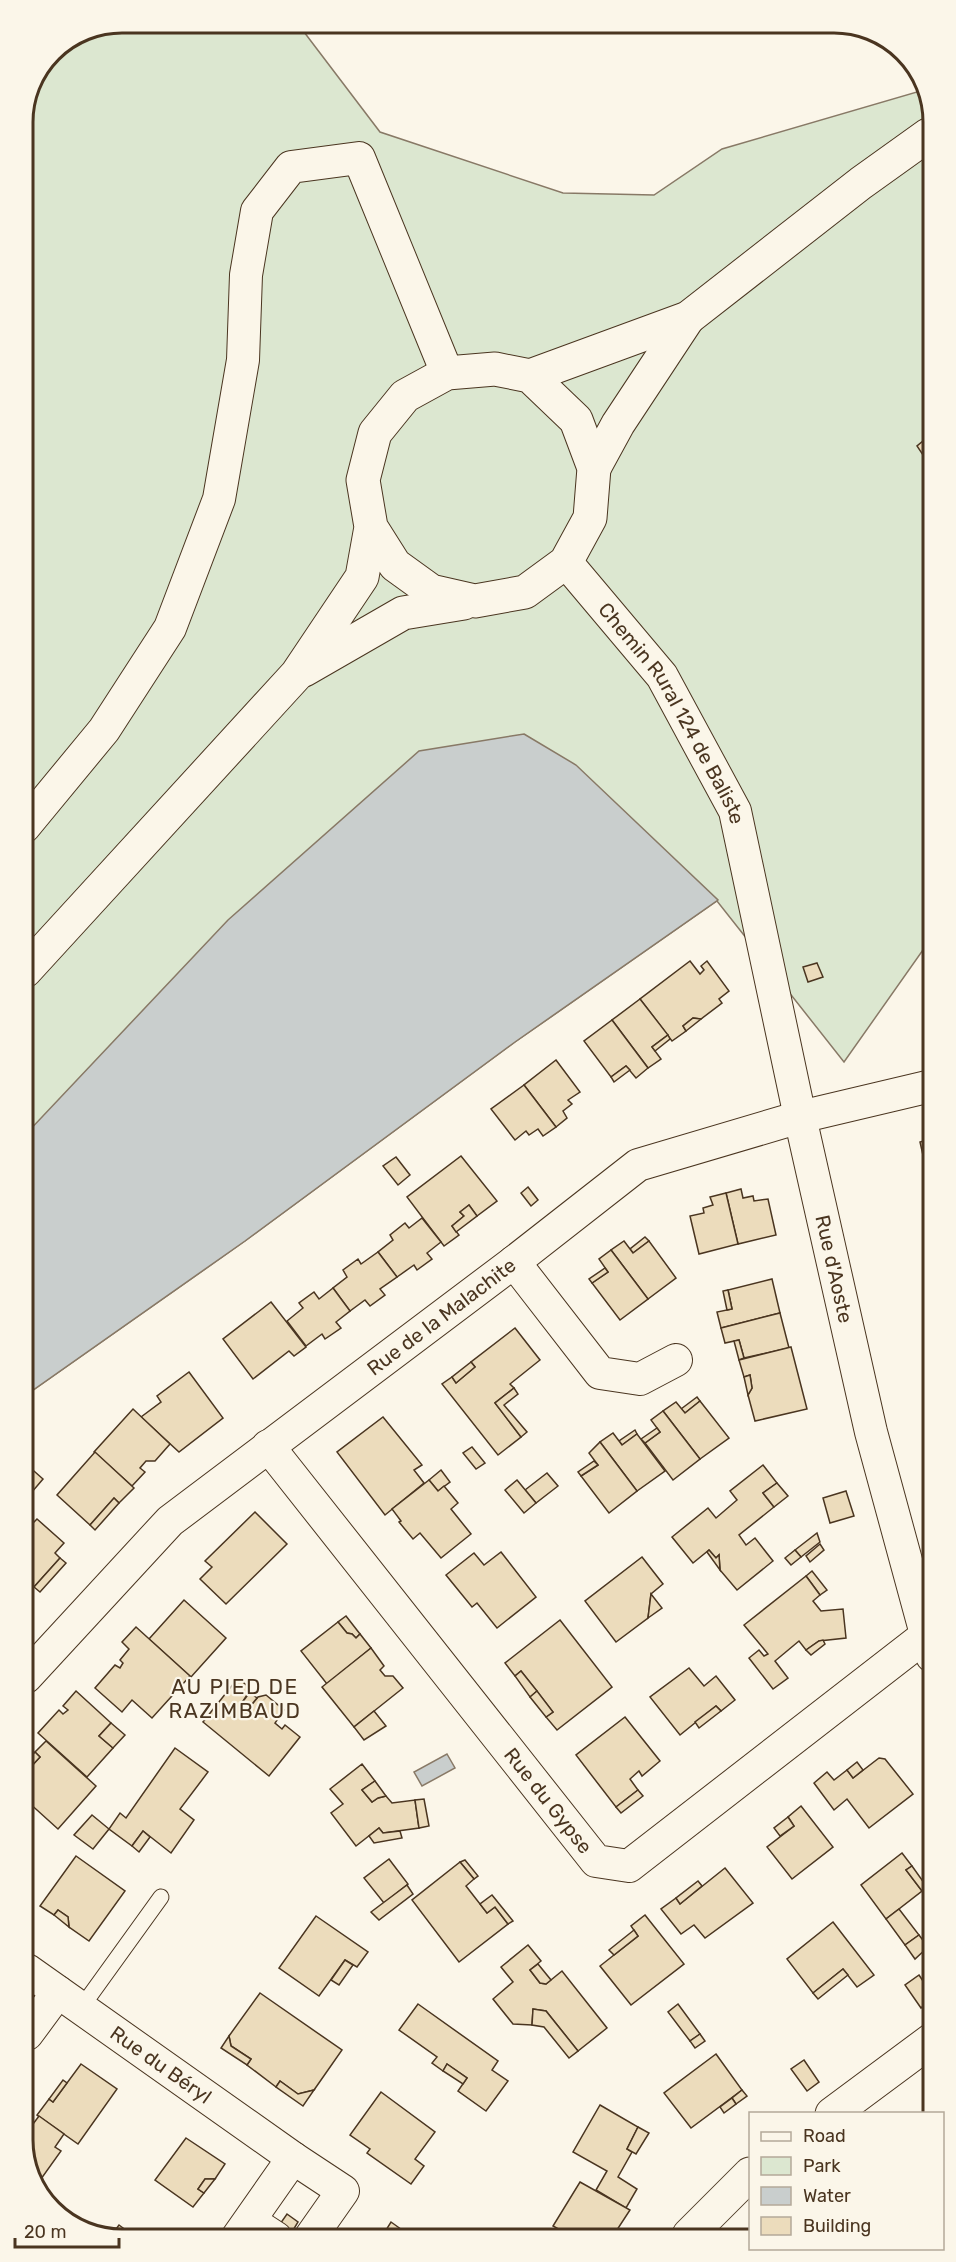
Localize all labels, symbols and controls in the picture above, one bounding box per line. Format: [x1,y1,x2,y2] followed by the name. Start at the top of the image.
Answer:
[593,598,749,826] street label: Chemin Rural 124 de Baliste
[810,1212,858,1325] street label: Rue d'Aoste
[362,1253,521,1380] street label: Rue de la Malachite
[168,1674,302,1723] district label: AU PIED DE RAZIMBAUD
[499,1743,597,1858] street label: Rue du Gypse
[106,2021,216,2109] street label: Rue du Béryl
[749,2112,944,2250] legend
[803,2125,846,2147] text: Road
[803,2155,841,2177] text: Park
[803,2185,851,2207] text: Water
[15,2211,118,2249] scale bar
[803,2215,871,2237] text: Building
[24,2221,66,2243] text: 20 m

